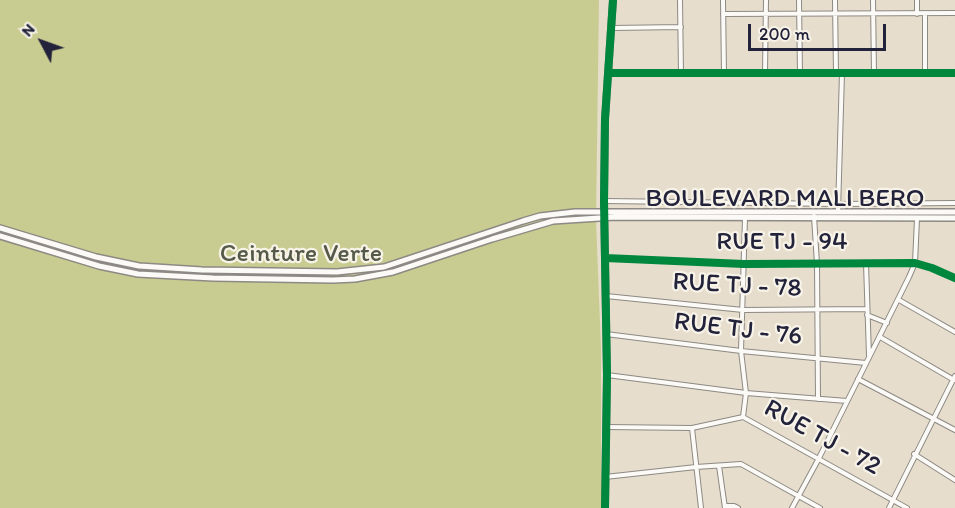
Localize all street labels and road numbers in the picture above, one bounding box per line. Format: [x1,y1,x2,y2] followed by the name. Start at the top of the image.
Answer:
[645,183,925,215] street label: BOULEVARD MALI BERO
[716,226,848,258] street label: RUE TJ - 94
[672,267,802,305] street label: RUE TJ - 78
[672,307,804,353] street label: RUE TJ - 76
[758,393,886,483] street label: RUE TJ - 72

